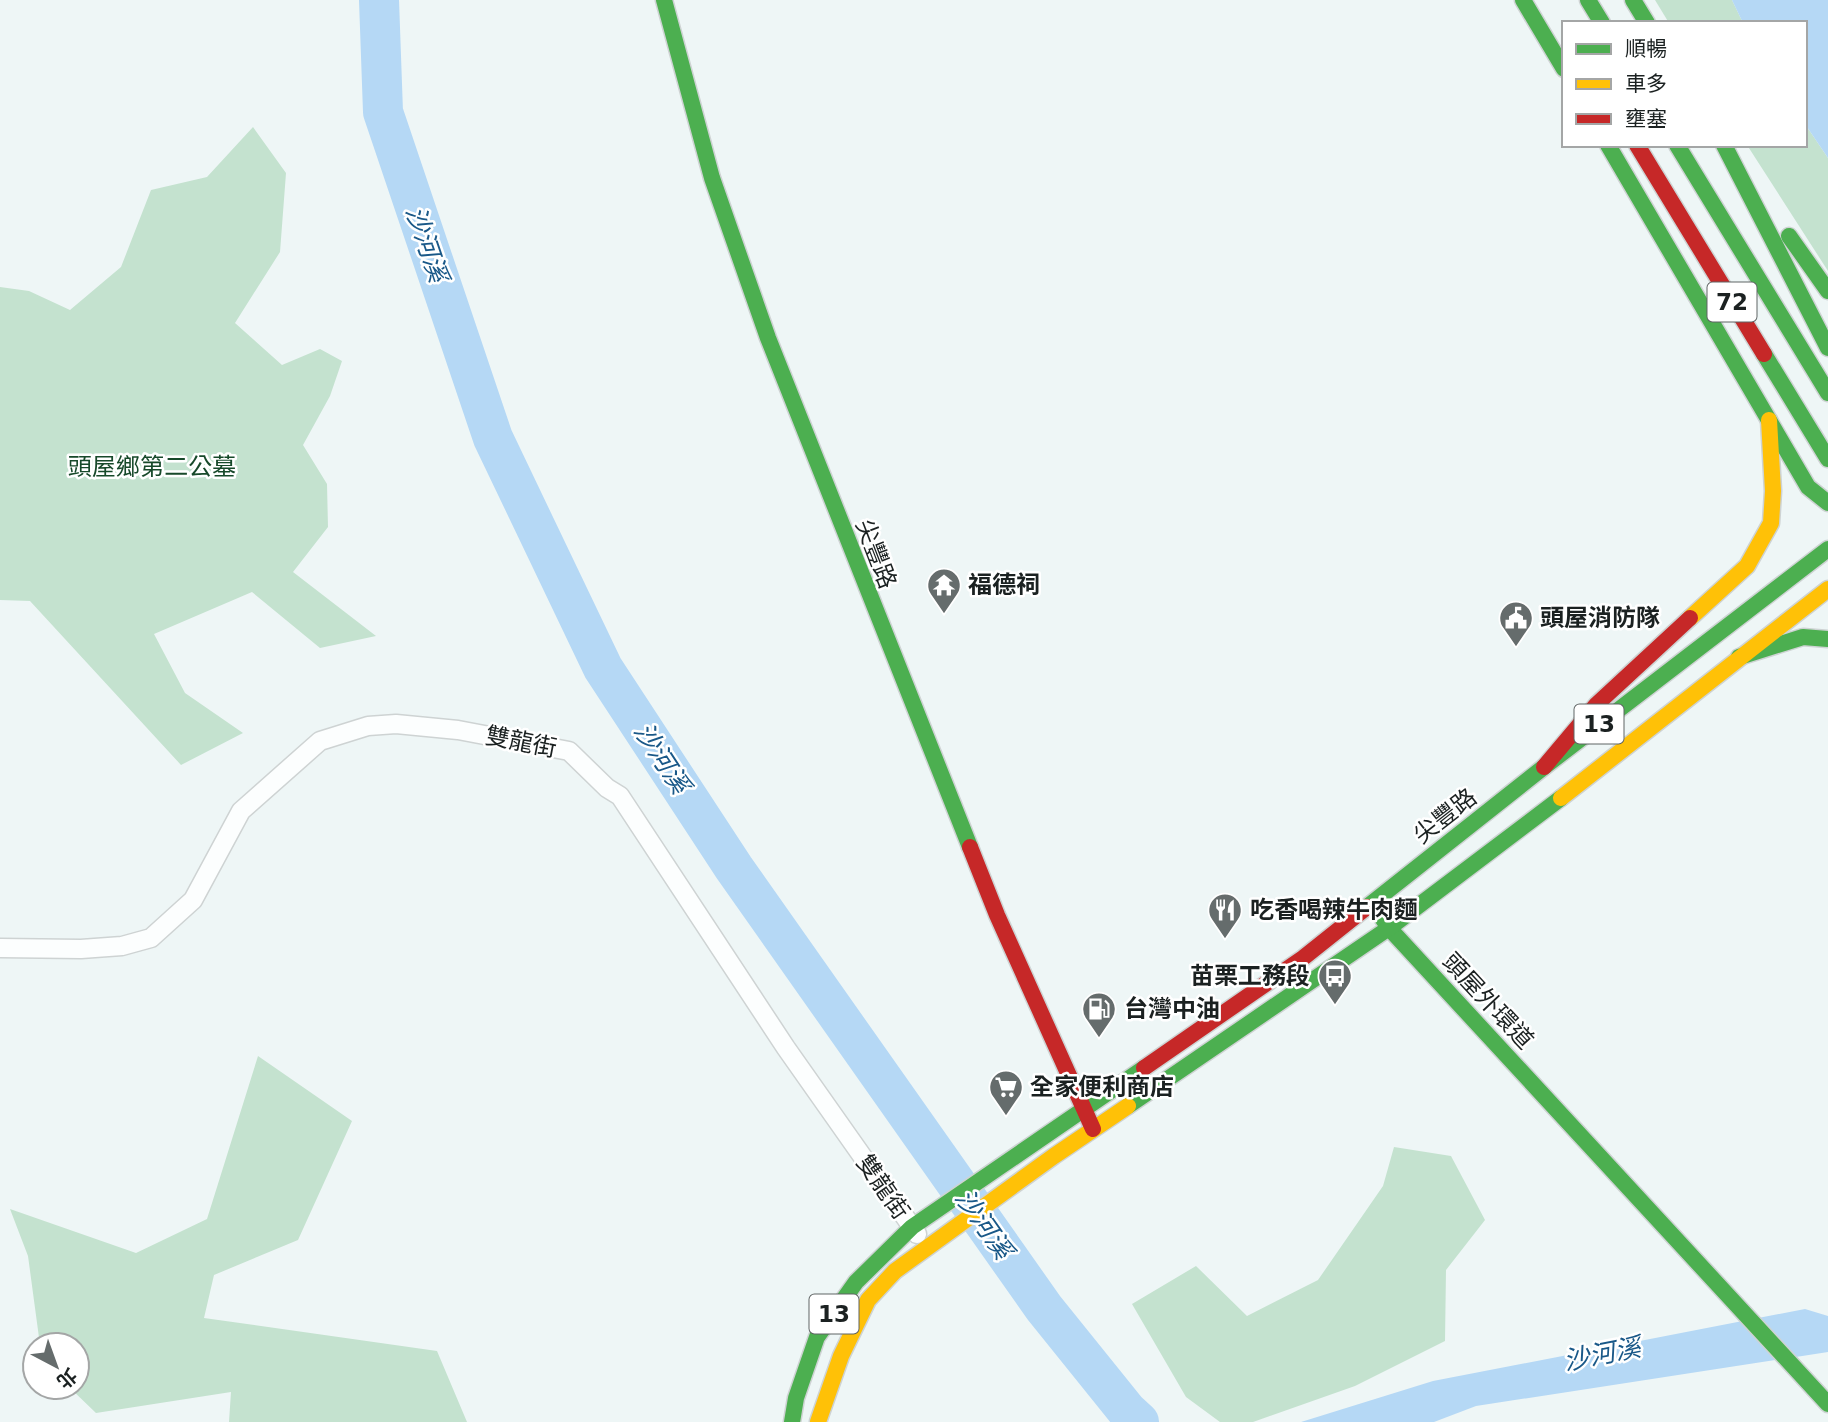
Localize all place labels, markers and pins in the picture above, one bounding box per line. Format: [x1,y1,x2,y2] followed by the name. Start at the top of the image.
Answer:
[925,566,963,615] temple icon: 福德祠
[968,571,1040,599] place label: 福德祠
[1497,599,1535,648] public building icon: 頭屋消防隊
[1540,604,1660,632] place label: 頭屋消防隊
[1206,891,1244,940] restaurant icon: 吃香喝辣牛肉麵
[1250,896,1418,924] place label: 吃香喝辣牛肉麵
[1316,957,1354,1006] bus stop icon: 苗栗工務段
[1190,962,1310,990] place label: 苗栗工務段
[1080,990,1118,1039] fuel station icon: 台灣中油
[1124,995,1220,1023] place label: 台灣中油
[987,1068,1025,1117] supermarket icon: 全家便利商店
[1030,1073,1174,1101] place label: 全家便利商店

